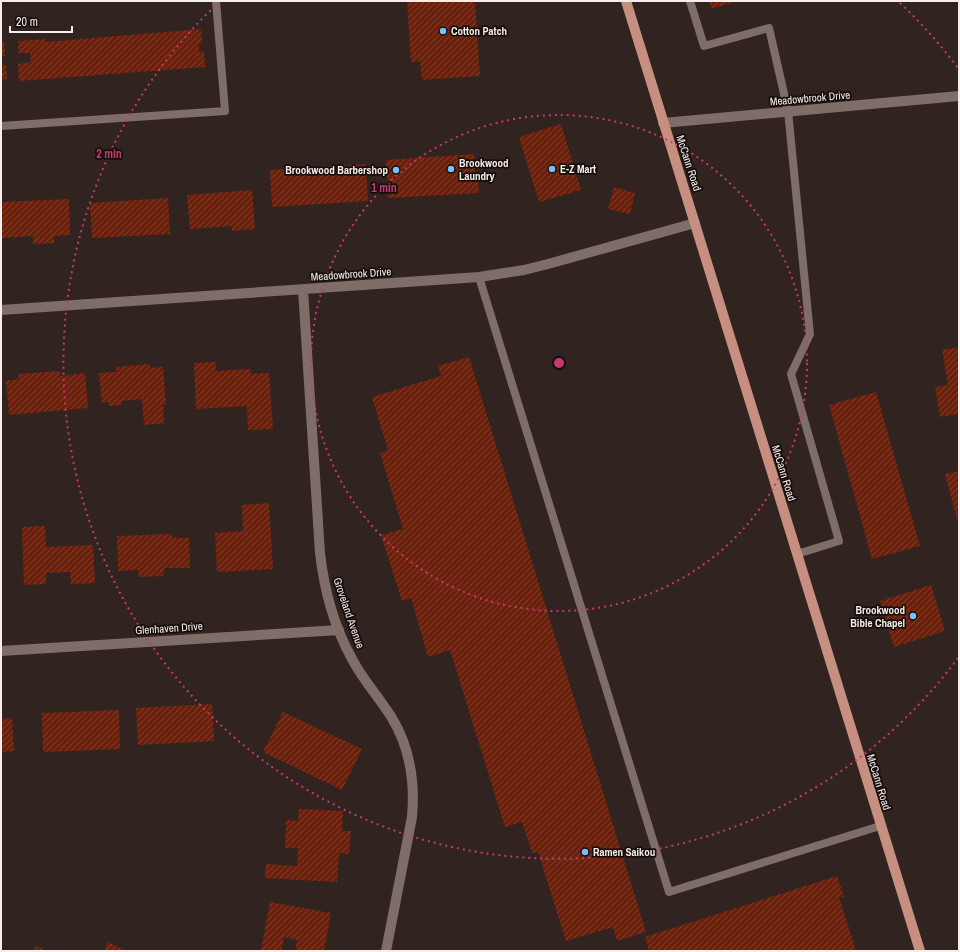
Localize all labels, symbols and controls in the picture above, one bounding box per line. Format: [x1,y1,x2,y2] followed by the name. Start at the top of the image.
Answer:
[10,8,72,34] scale bar
[16,14,38,30] text: 20 m
[451,24,507,38] place label: Cotton Patch
[438,26,448,36] marker: Cotton Patch
[769,88,851,108] street label: Meadowbrook Drive
[673,133,705,193] street label: McCann Road
[96,146,122,162] text: 2 min
[459,156,509,183] place label: Brookwood Laundry
[560,162,596,176] place label: E-Z Mart
[285,163,388,177] place label: Brookwood Barbershop
[446,164,456,174] marker: Brookwood Laundry
[547,164,557,174] marker: E-Z Mart
[391,165,401,175] marker: Brookwood Barbershop
[371,180,397,196] text: 1 min
[310,264,392,284] street label: Meadowbrook Drive
[552,356,566,370] centre of rings
[769,443,799,503] street label: McCann Road
[330,576,368,650] street label: Groveland Avenue
[850,603,905,630] place label: Brookwood Bible Chapel
[908,611,918,621] marker: Brookwood Bible Chapel
[135,619,203,637] street label: Glenhaven Drive
[864,752,894,812] street label: McCann Road
[593,845,655,859] place label: Ramen Saikou
[580,847,590,857] marker: Ramen Saikou

